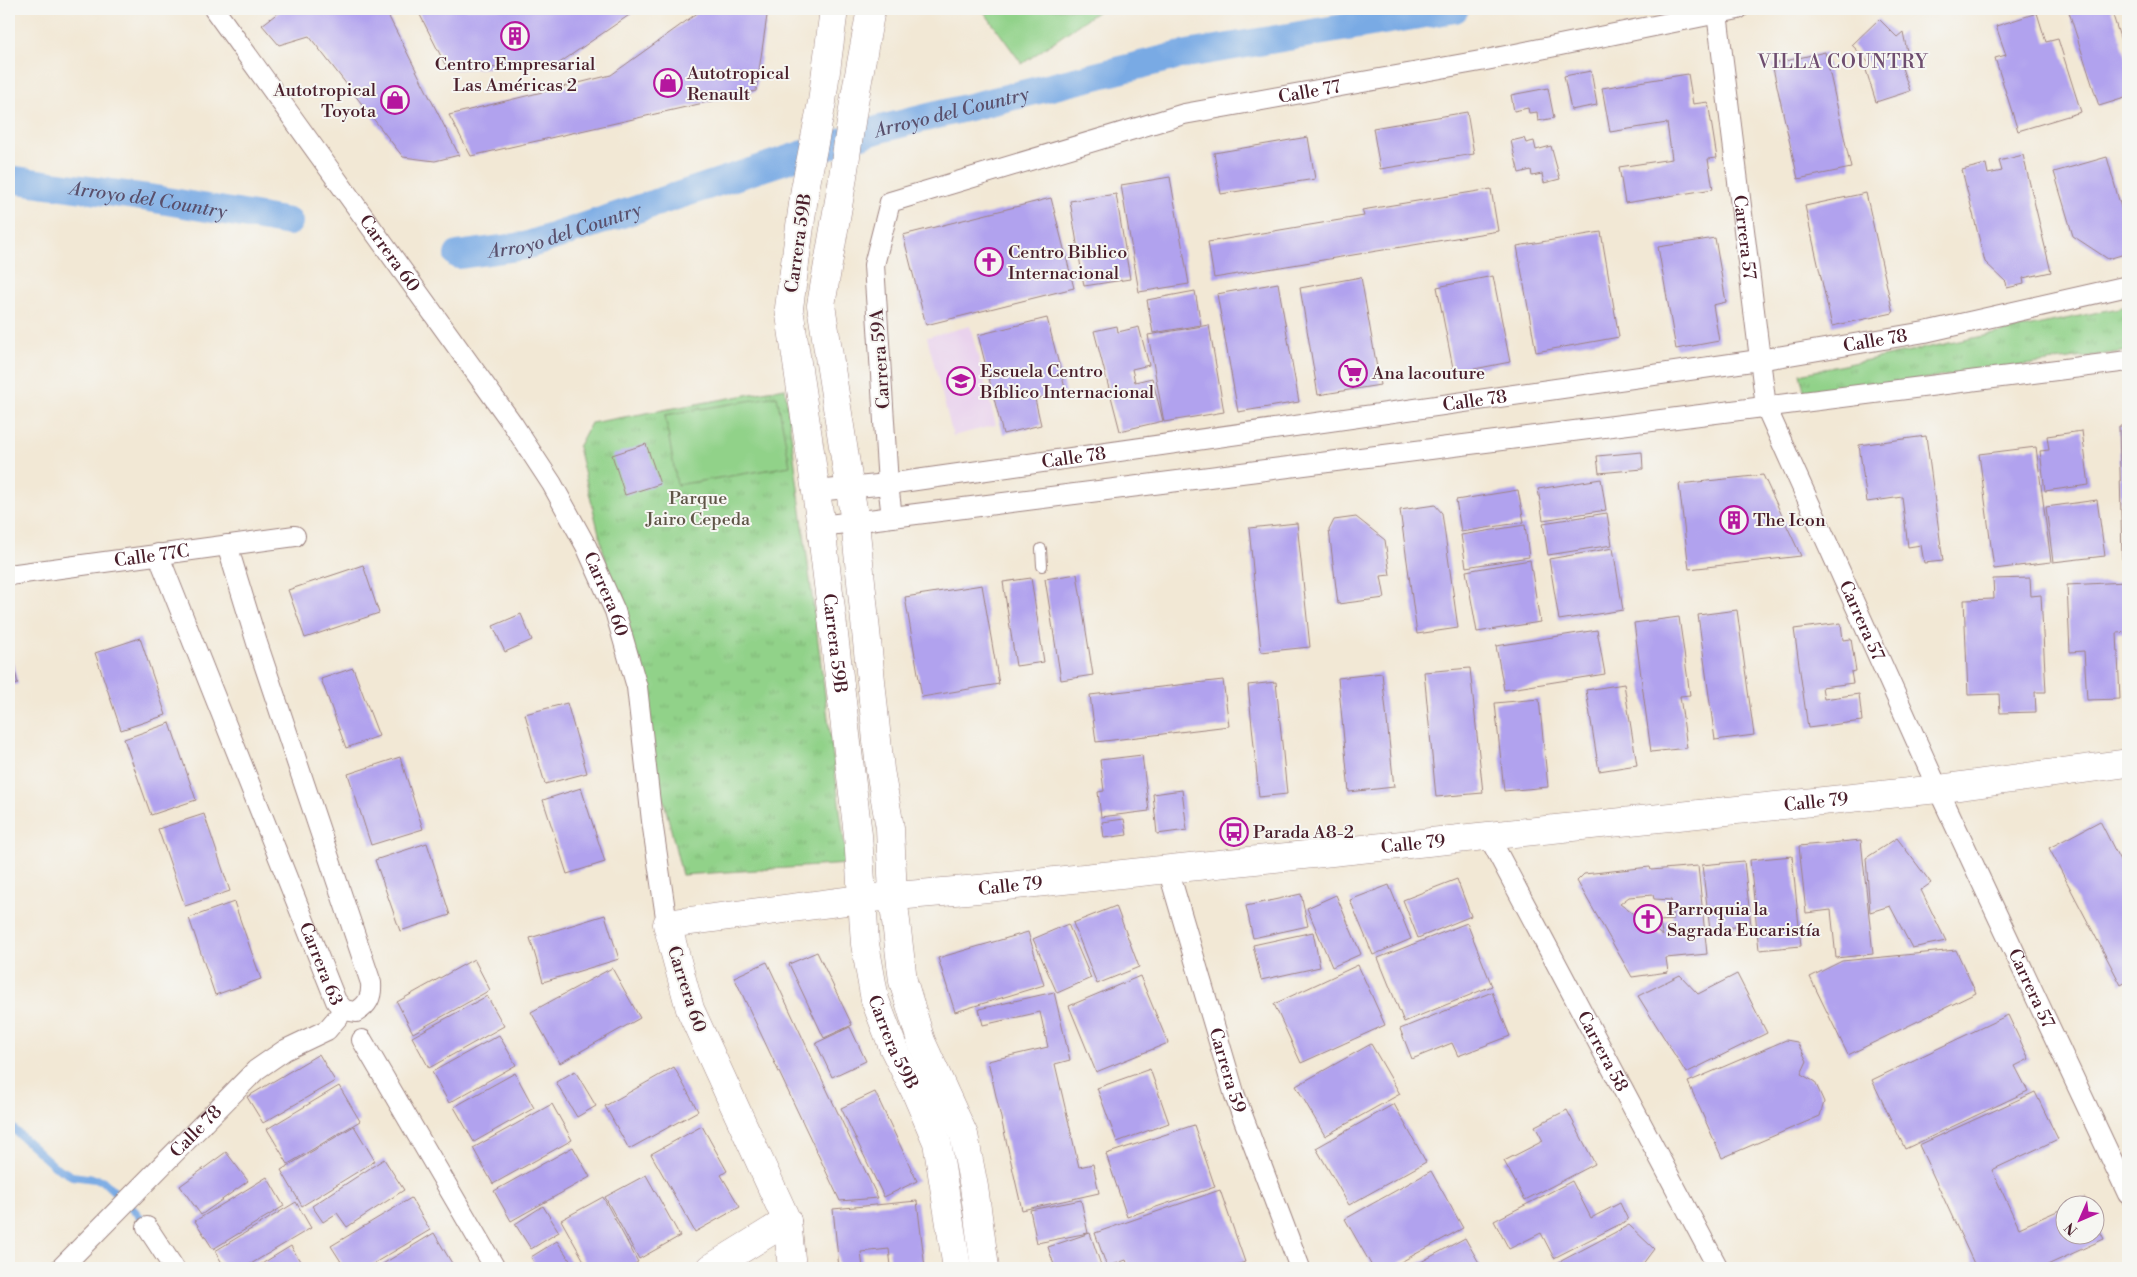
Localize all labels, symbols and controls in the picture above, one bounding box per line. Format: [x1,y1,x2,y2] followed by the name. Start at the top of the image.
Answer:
[500,21,530,51] building icon: Centro Empresarial Las Américas 2
[1756,50,1929,74] district label: VILLA COUNTRY
[435,53,596,97] place label: Centro Empresarial Las Américas 2
[686,62,790,106] place label: Autotropical Renault
[653,68,683,98] shop icon: Autotropical Renault
[1276,75,1343,109] street label: Calle 77
[272,79,377,123] place label: Autotropical Toyota
[869,82,1033,144] water label: Arroyo del Country
[380,85,410,115] shop icon: Autotropical Toyota
[66,176,230,224] water label: Arroyo del Country
[780,192,817,294] street label: Carrera 59B
[1728,194,1761,281] street label: Carrera 57
[485,197,646,264] water label: Arroyo del Country
[354,210,425,297] street label: Carrera 60
[1008,241,1127,285] place label: Centro Biblico Internacional
[974,247,1004,277] church icon: Centro Biblico Internacional
[865,308,895,410] street label: Carrera 59A
[1841,324,1909,358] street label: Calle 78
[1338,358,1368,388] supermarket icon: Ana lacouture
[979,360,1155,404] place label: Escuela Centro Bíblico Internacional
[1371,362,1485,385] place label: Ana lacouture
[946,366,976,396] school or university icon: Escuela Centro Bíblico Internacional
[1441,385,1508,417] street label: Calle 78
[1040,442,1108,474] street label: Calle 78
[645,487,751,531] park label: Parque Jairo Cepeda
[1719,505,1749,535] building icon: The Icon
[1753,509,1826,532] place label: The Icon
[113,540,191,573] street label: Calle 77C
[578,548,633,639] street label: Carrera 60
[1834,577,1890,664] street label: Carrera 57
[817,592,852,695] street label: Carrera 59B
[1783,787,1849,817] street label: Calle 79
[1219,817,1249,847] bus stop icon: Parada A8-2
[1253,821,1354,844] place label: Parada A8-2
[1380,829,1447,859] street label: Calle 79
[977,871,1044,901] street label: Calle 79
[1667,898,1821,942] place label: Parroquia la Sagrada Eucaristía
[1633,904,1663,934] church icon: Parroquia la Sagrada Eucaristía
[294,919,348,1009] street label: Carrera 63
[662,943,711,1035] street label: Carrera 60
[2002,945,2060,1032] street label: Carrera 57
[862,992,923,1093] street label: Carrera 59B
[1572,1007,1633,1096] street label: Carrera 58
[1204,1025,1251,1116] street label: Carrera 59
[165,1100,227,1163] street label: Calle 78
[2054,1194,2104,1244] north arrow
[2061,1218,2082,1239] text: N

